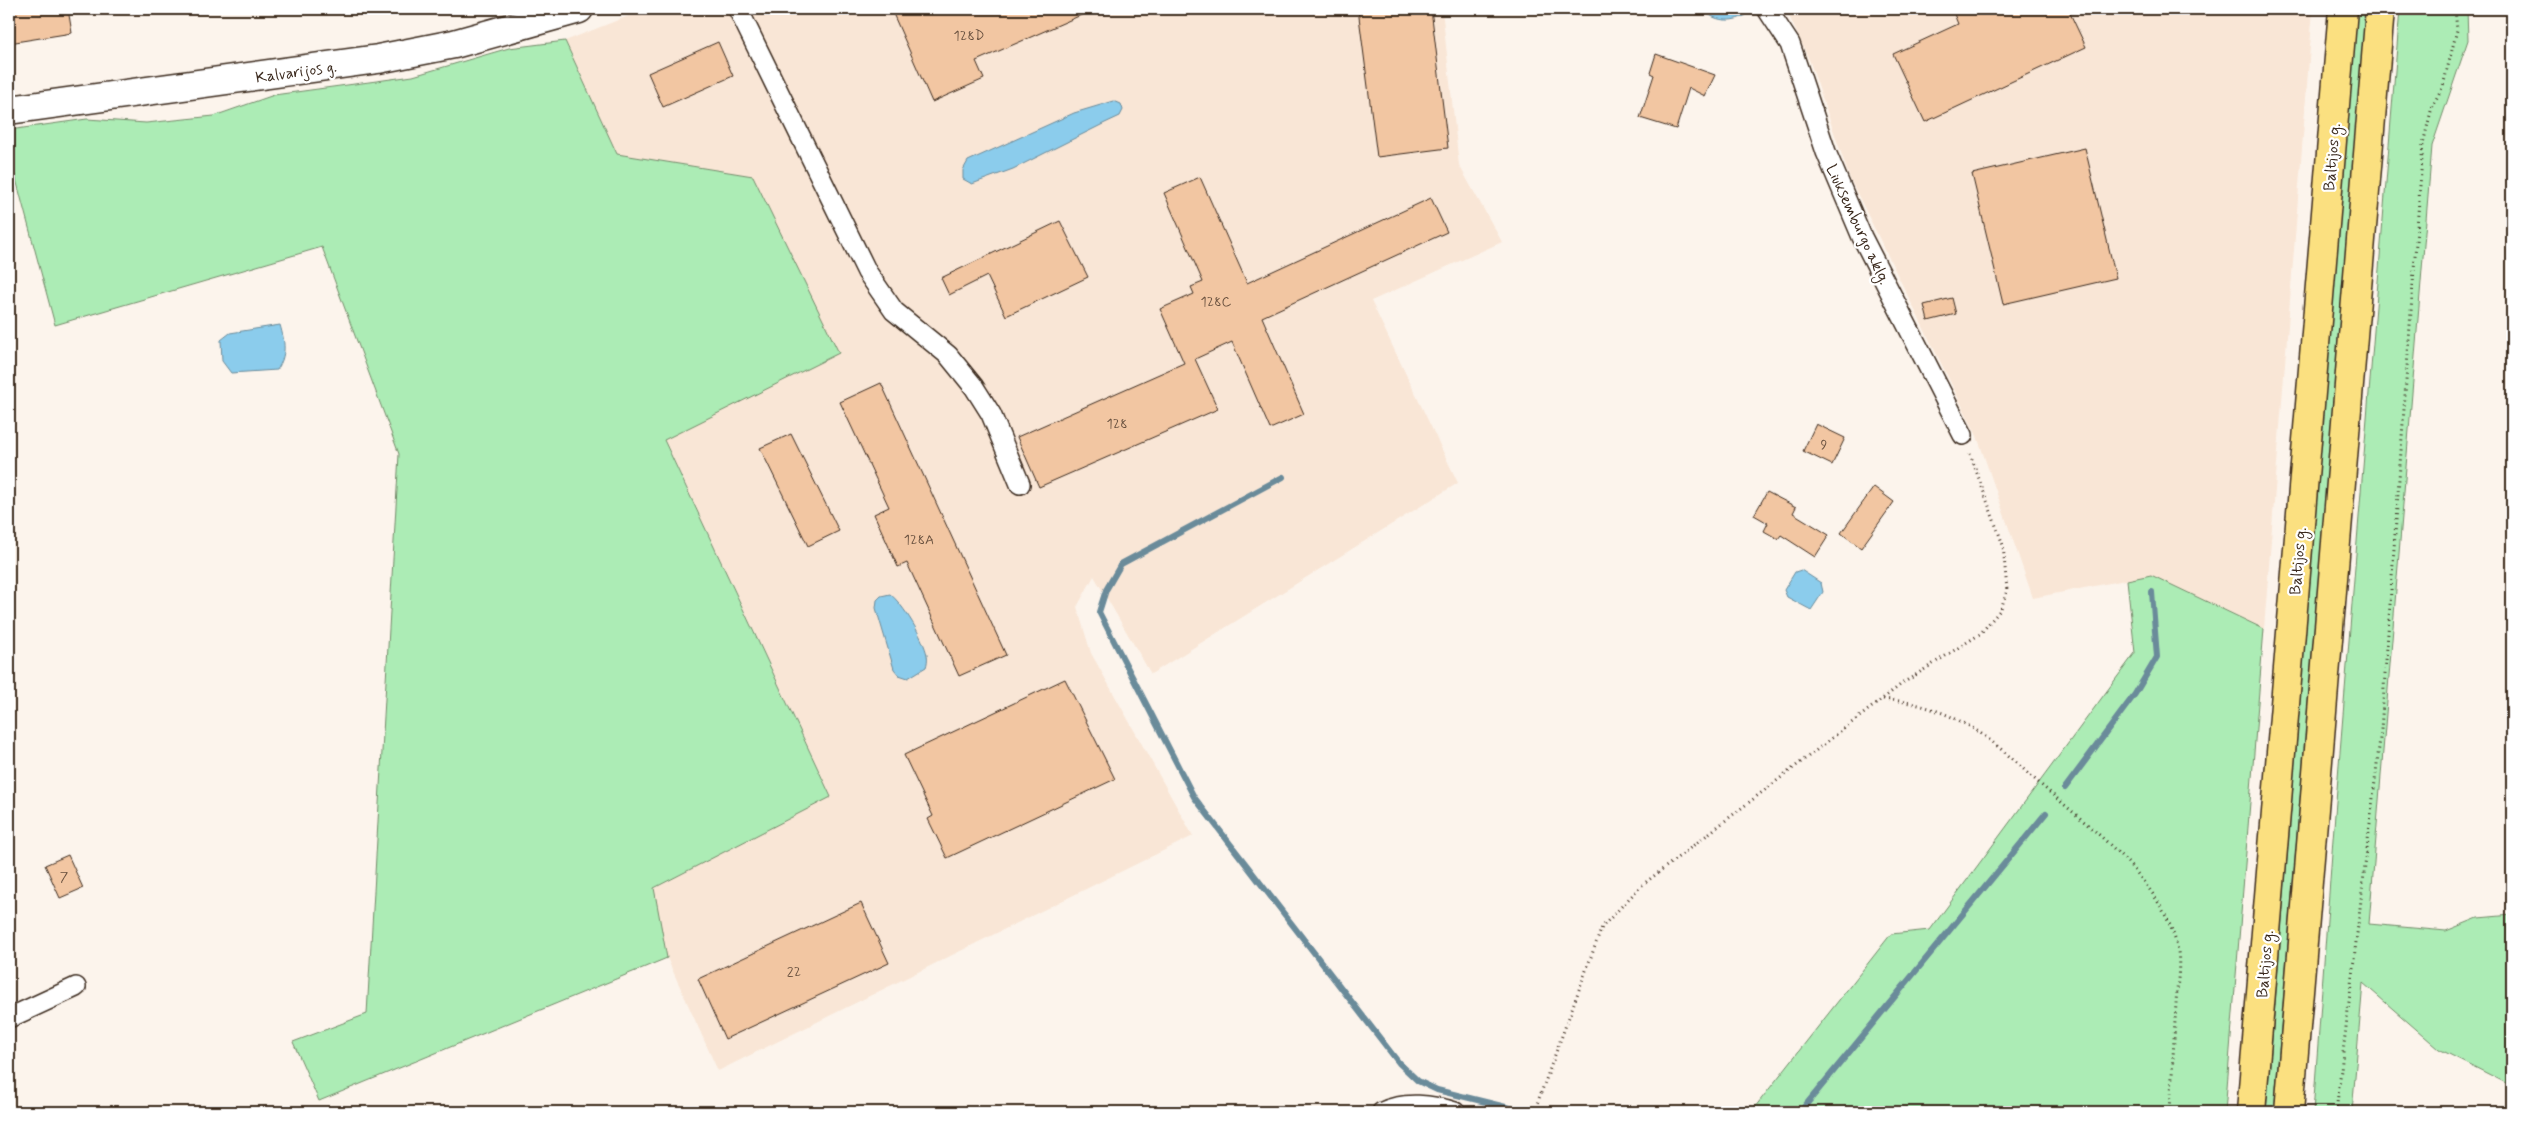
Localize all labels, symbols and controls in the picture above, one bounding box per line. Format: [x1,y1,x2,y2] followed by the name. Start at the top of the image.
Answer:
[954,27,984,45] house number: 128D
[254,56,338,89] street label: Kalvarijos g.
[2319,122,2347,192] street label: Baltijos g.
[1820,161,1895,288] street label: Liuksemburgo aklg.
[1200,293,1232,311] house number: 128C
[1106,415,1128,433] house number: 128
[1821,436,1828,454] house number: 9
[2285,526,2313,596] street label: Baltijos g.
[904,531,934,549] house number: 128A
[60,868,69,886] house number: 7
[2252,929,2280,999] street label: Baltijos g.
[787,963,801,981] house number: 22

